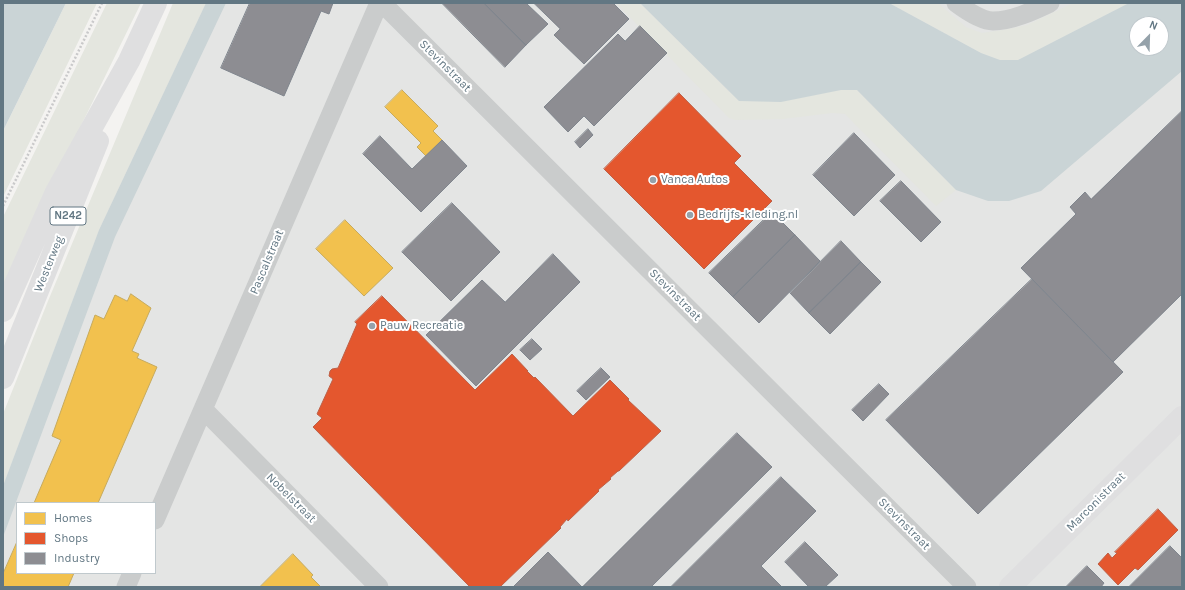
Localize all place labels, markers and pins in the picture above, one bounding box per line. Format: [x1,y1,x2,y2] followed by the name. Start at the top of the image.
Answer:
[661,173,728,187] place label: Vanca Autos
[648,175,658,185] marker: Vanca Autos
[698,208,798,222] place label: Bedrijfs-kleding.nl
[685,210,695,220] marker: Bedrijfs-kleding.nl
[380,319,463,333] place label: Pauw Recreatie
[367,321,377,331] marker: Pauw Recreatie

